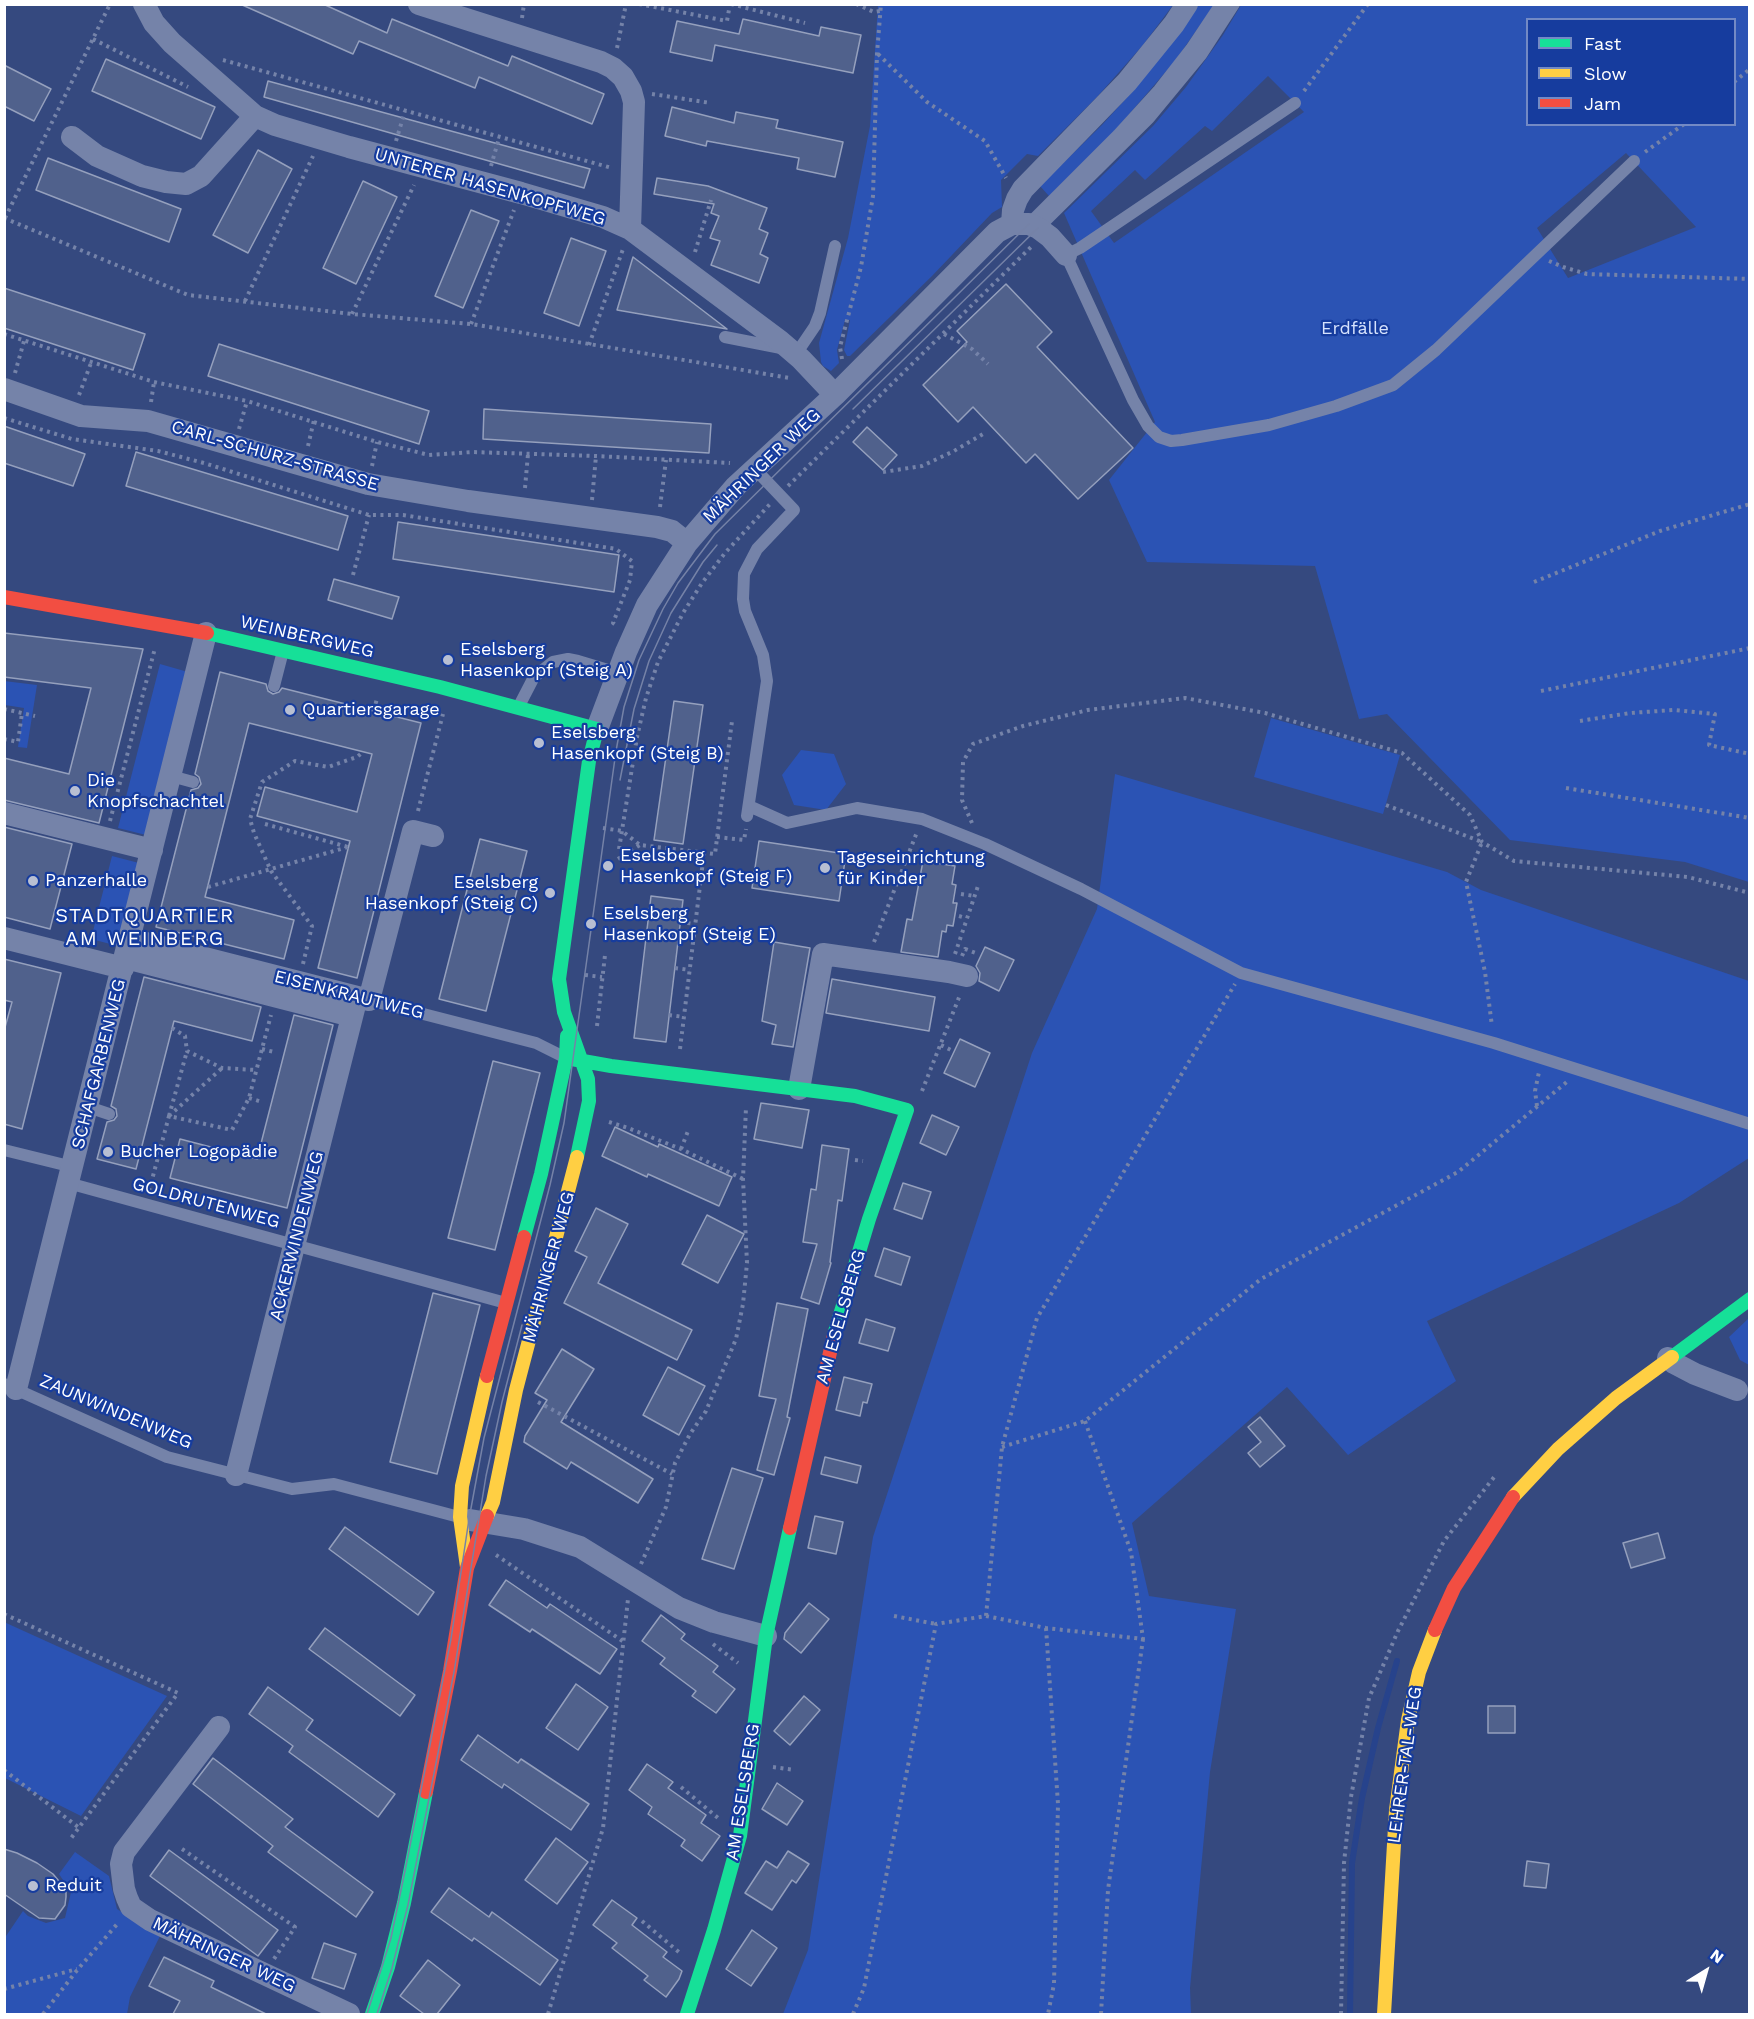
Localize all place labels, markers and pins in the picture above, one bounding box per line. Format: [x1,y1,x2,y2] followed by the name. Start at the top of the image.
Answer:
[460,639,633,682] place label: Eselsberg Hasenkopf (Steig A)
[441,653,455,667] marker: Eselsberg Hasenkopf (Steig A)
[302,699,440,721] place label: Quartiersgarage
[283,703,297,717] marker: Quartiersgarage
[551,722,724,764] place label: Eselsberg Hasenkopf (Steig B)
[532,736,546,750] marker: Eselsberg Hasenkopf (Steig B)
[87,770,224,812] place label: Die Knopfschachtel
[68,784,82,798] marker: Die Knopfschachtel
[620,845,792,888] place label: Eselsberg Hasenkopf (Steig F)
[837,847,985,890] place label: Tageseinrichtung für Kinder
[601,859,615,873] marker: Eselsberg Hasenkopf (Steig F)
[818,861,832,875] marker: Tageseinrichtung für Kinder
[45,870,147,892] place label: Panzerhalle
[365,872,538,914] place label: Eselsberg Hasenkopf (Steig C)
[26,874,40,888] marker: Panzerhalle
[543,886,557,900] marker: Eselsberg Hasenkopf (Steig C)
[603,903,776,946] place label: Eselsberg Hasenkopf (Steig E)
[584,917,598,931] marker: Eselsberg Hasenkopf (Steig E)
[120,1141,278,1163] place label: Bucher Logopädie
[101,1145,115,1159] marker: Bucher Logopädie
[45,1875,102,1897] place label: Reduit
[26,1879,40,1893] marker: Reduit

